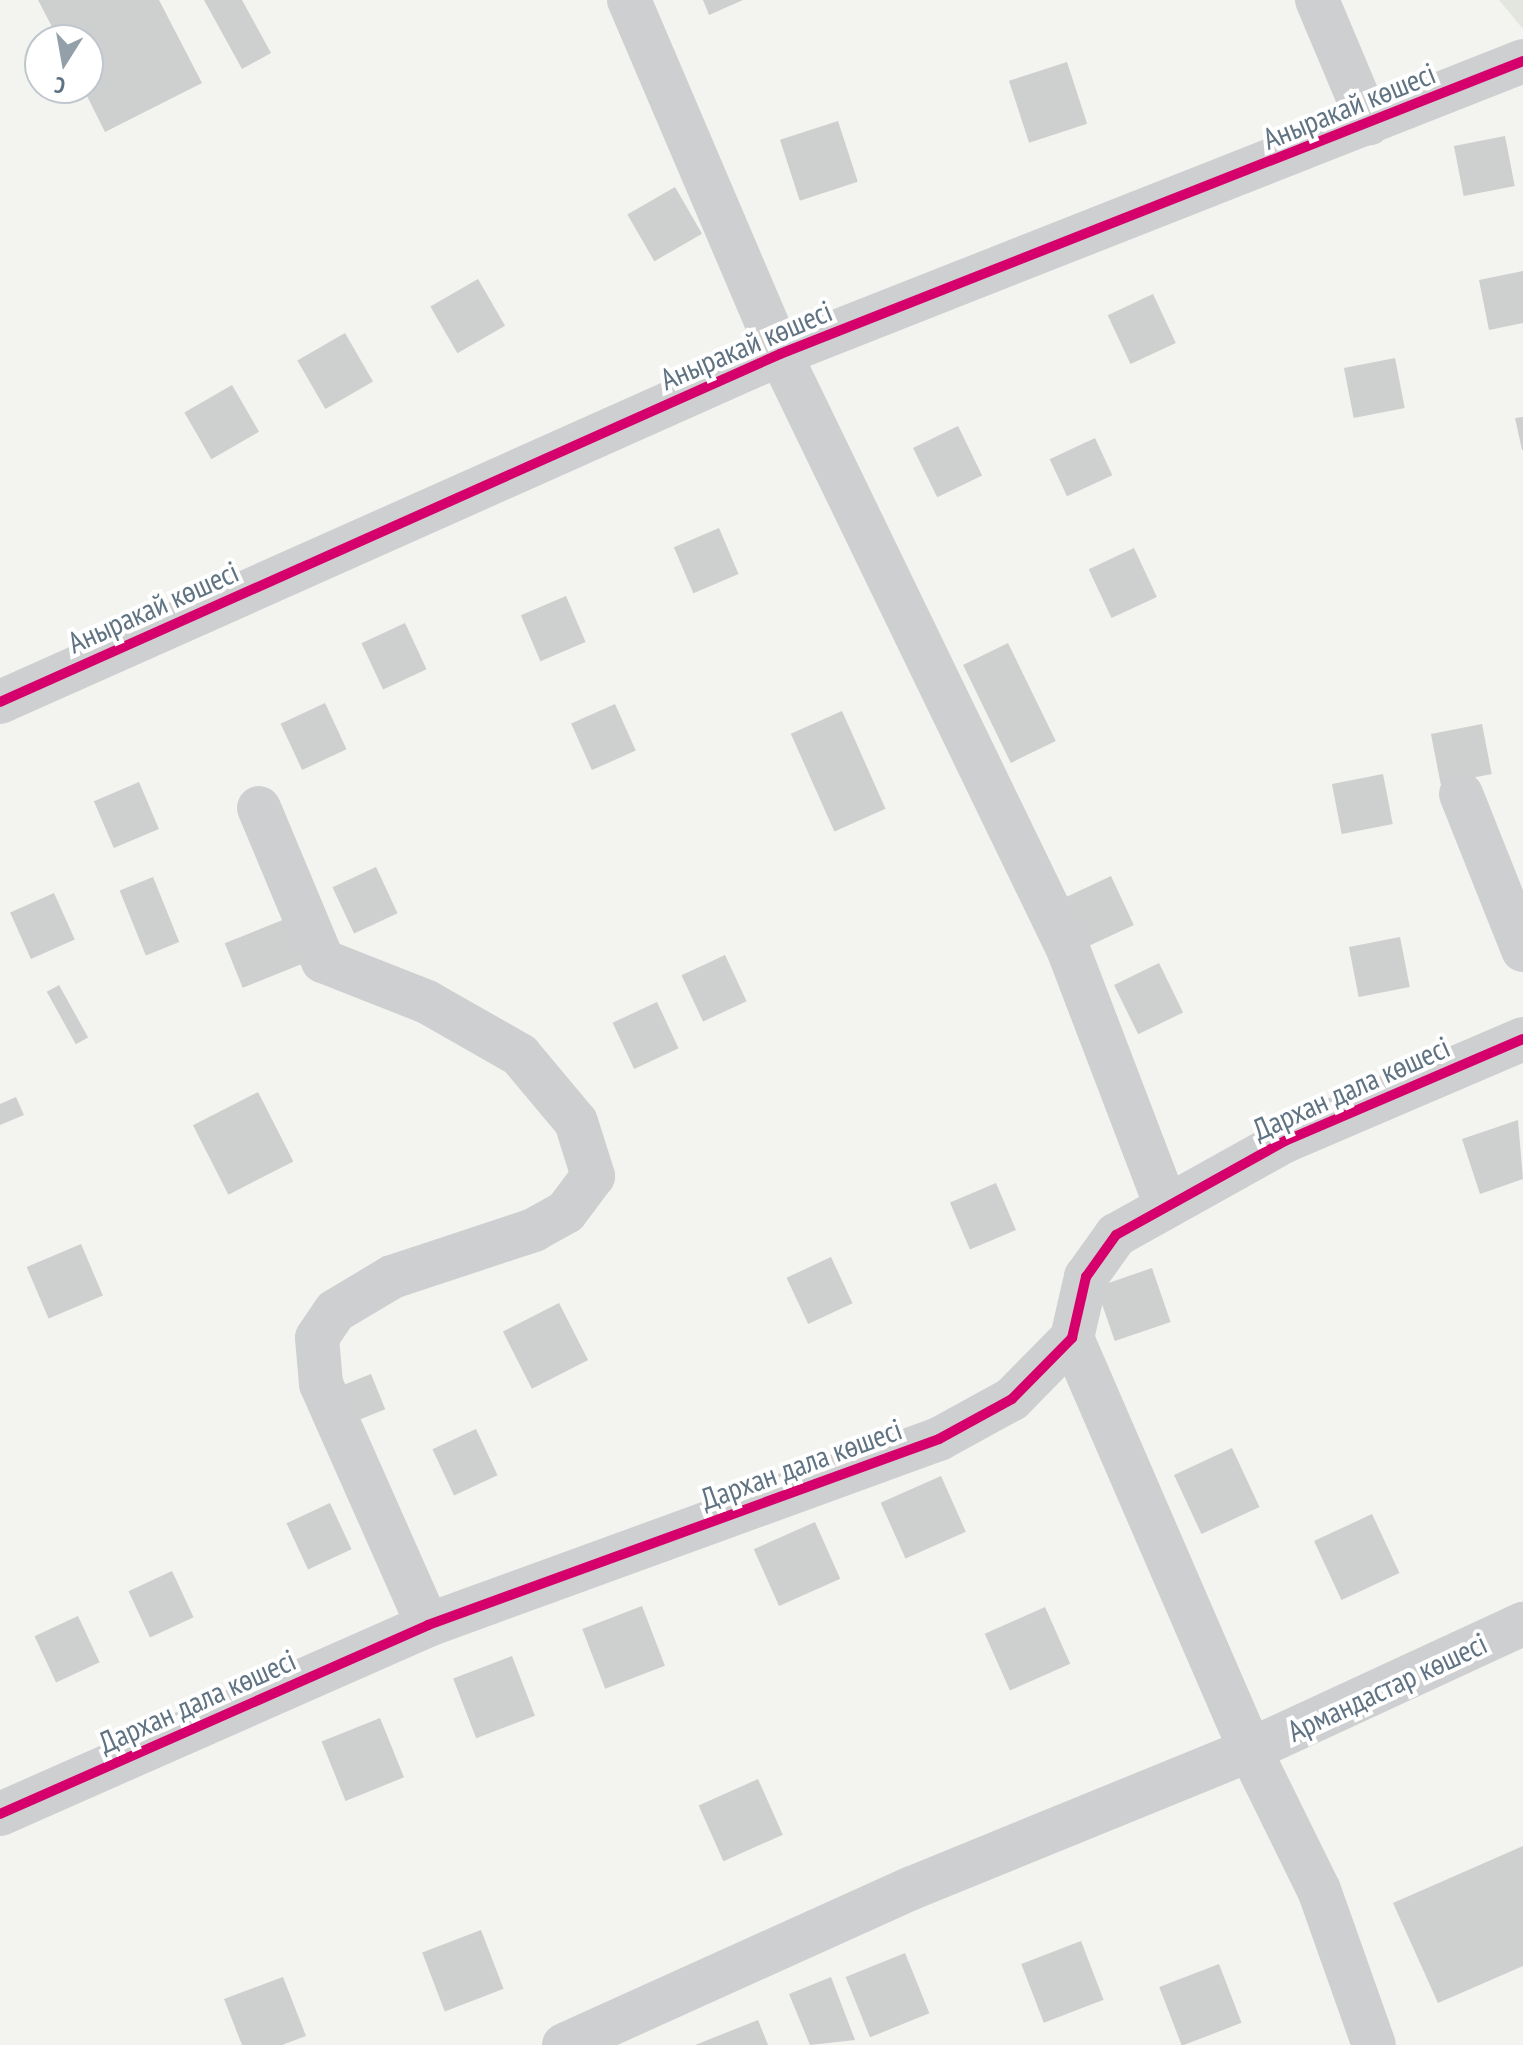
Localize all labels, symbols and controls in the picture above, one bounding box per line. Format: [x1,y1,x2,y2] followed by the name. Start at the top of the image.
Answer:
[24,24,104,104] north arrow
[1257,55,1441,157] street label: Аныракай көшесі
[52,71,67,100] text: С
[655,293,837,397] street label: Аныракай көшесі
[62,553,244,661] street label: Аныракай көшесі
[1247,1028,1455,1148] street label: Дархан дала көшесі
[695,1411,907,1517] street label: Дархан дала көшесі
[1282,1625,1492,1749] street label: Армандастар көшесі
[93,1641,301,1761] street label: Дархан дала көшесі

